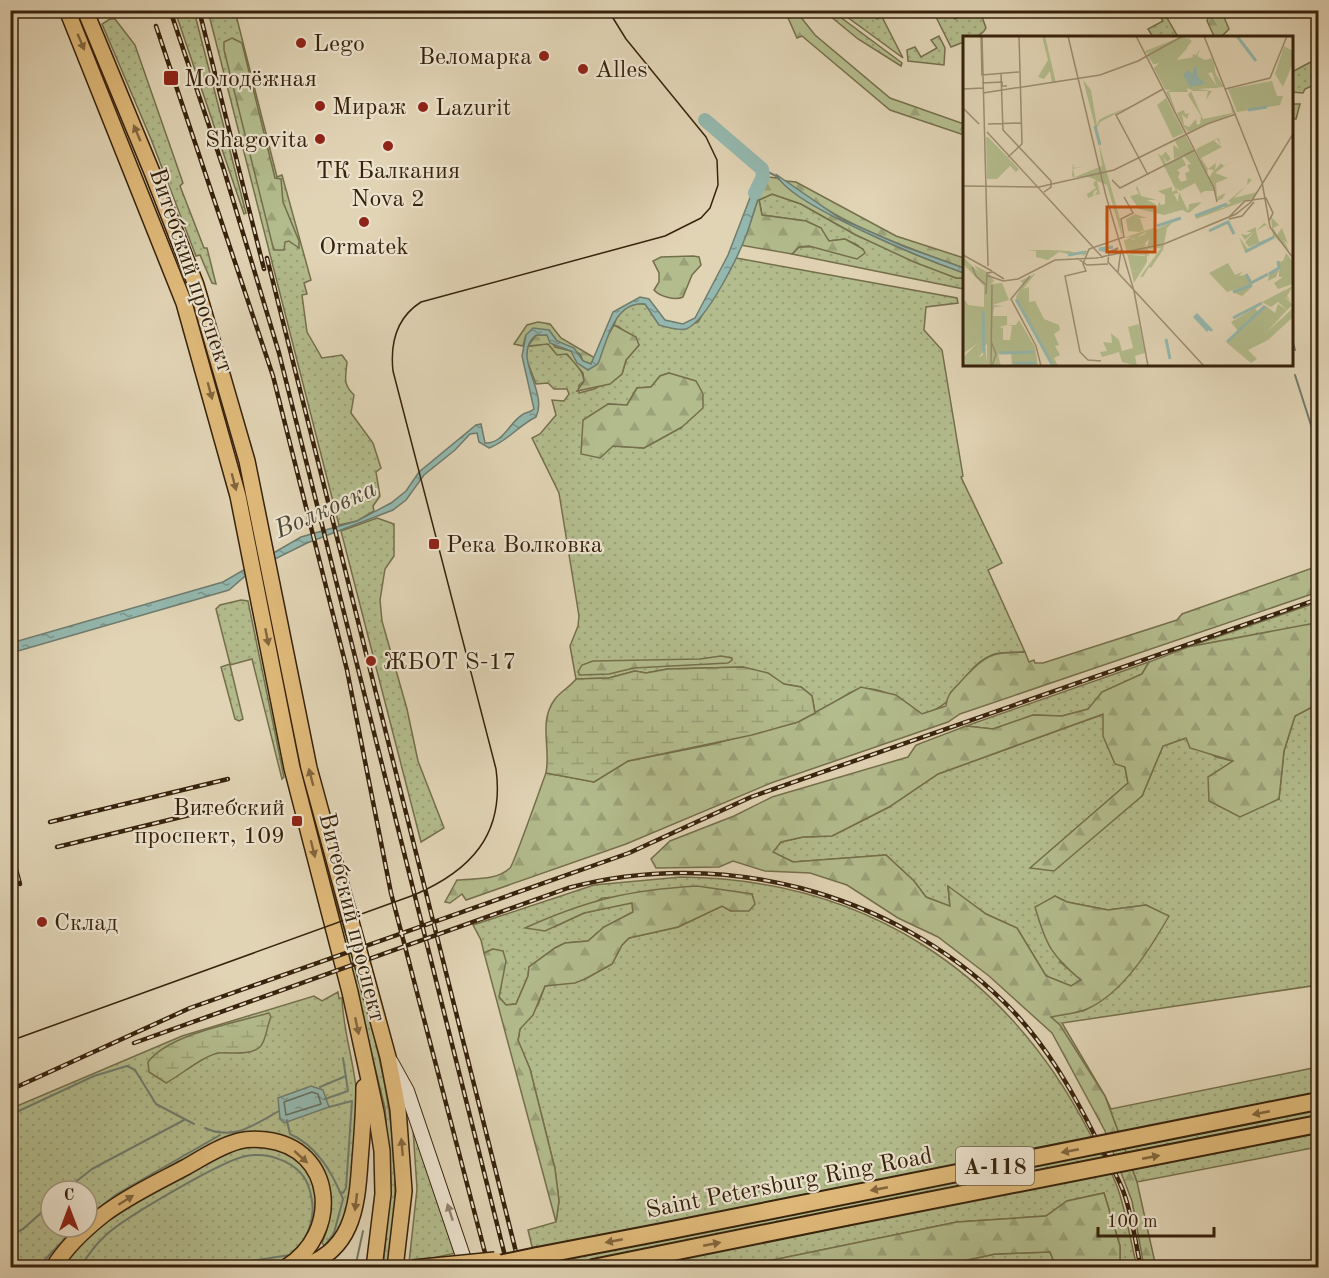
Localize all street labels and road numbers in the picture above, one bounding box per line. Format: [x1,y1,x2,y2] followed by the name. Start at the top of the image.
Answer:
[144,165,236,376] street label: Витебский проспект
[313,811,389,1024] street label: Витебский проспект
[644,1144,935,1224] street label: Saint Petersburg Ring Road
[956,1147,1034,1185] road number: А-118

